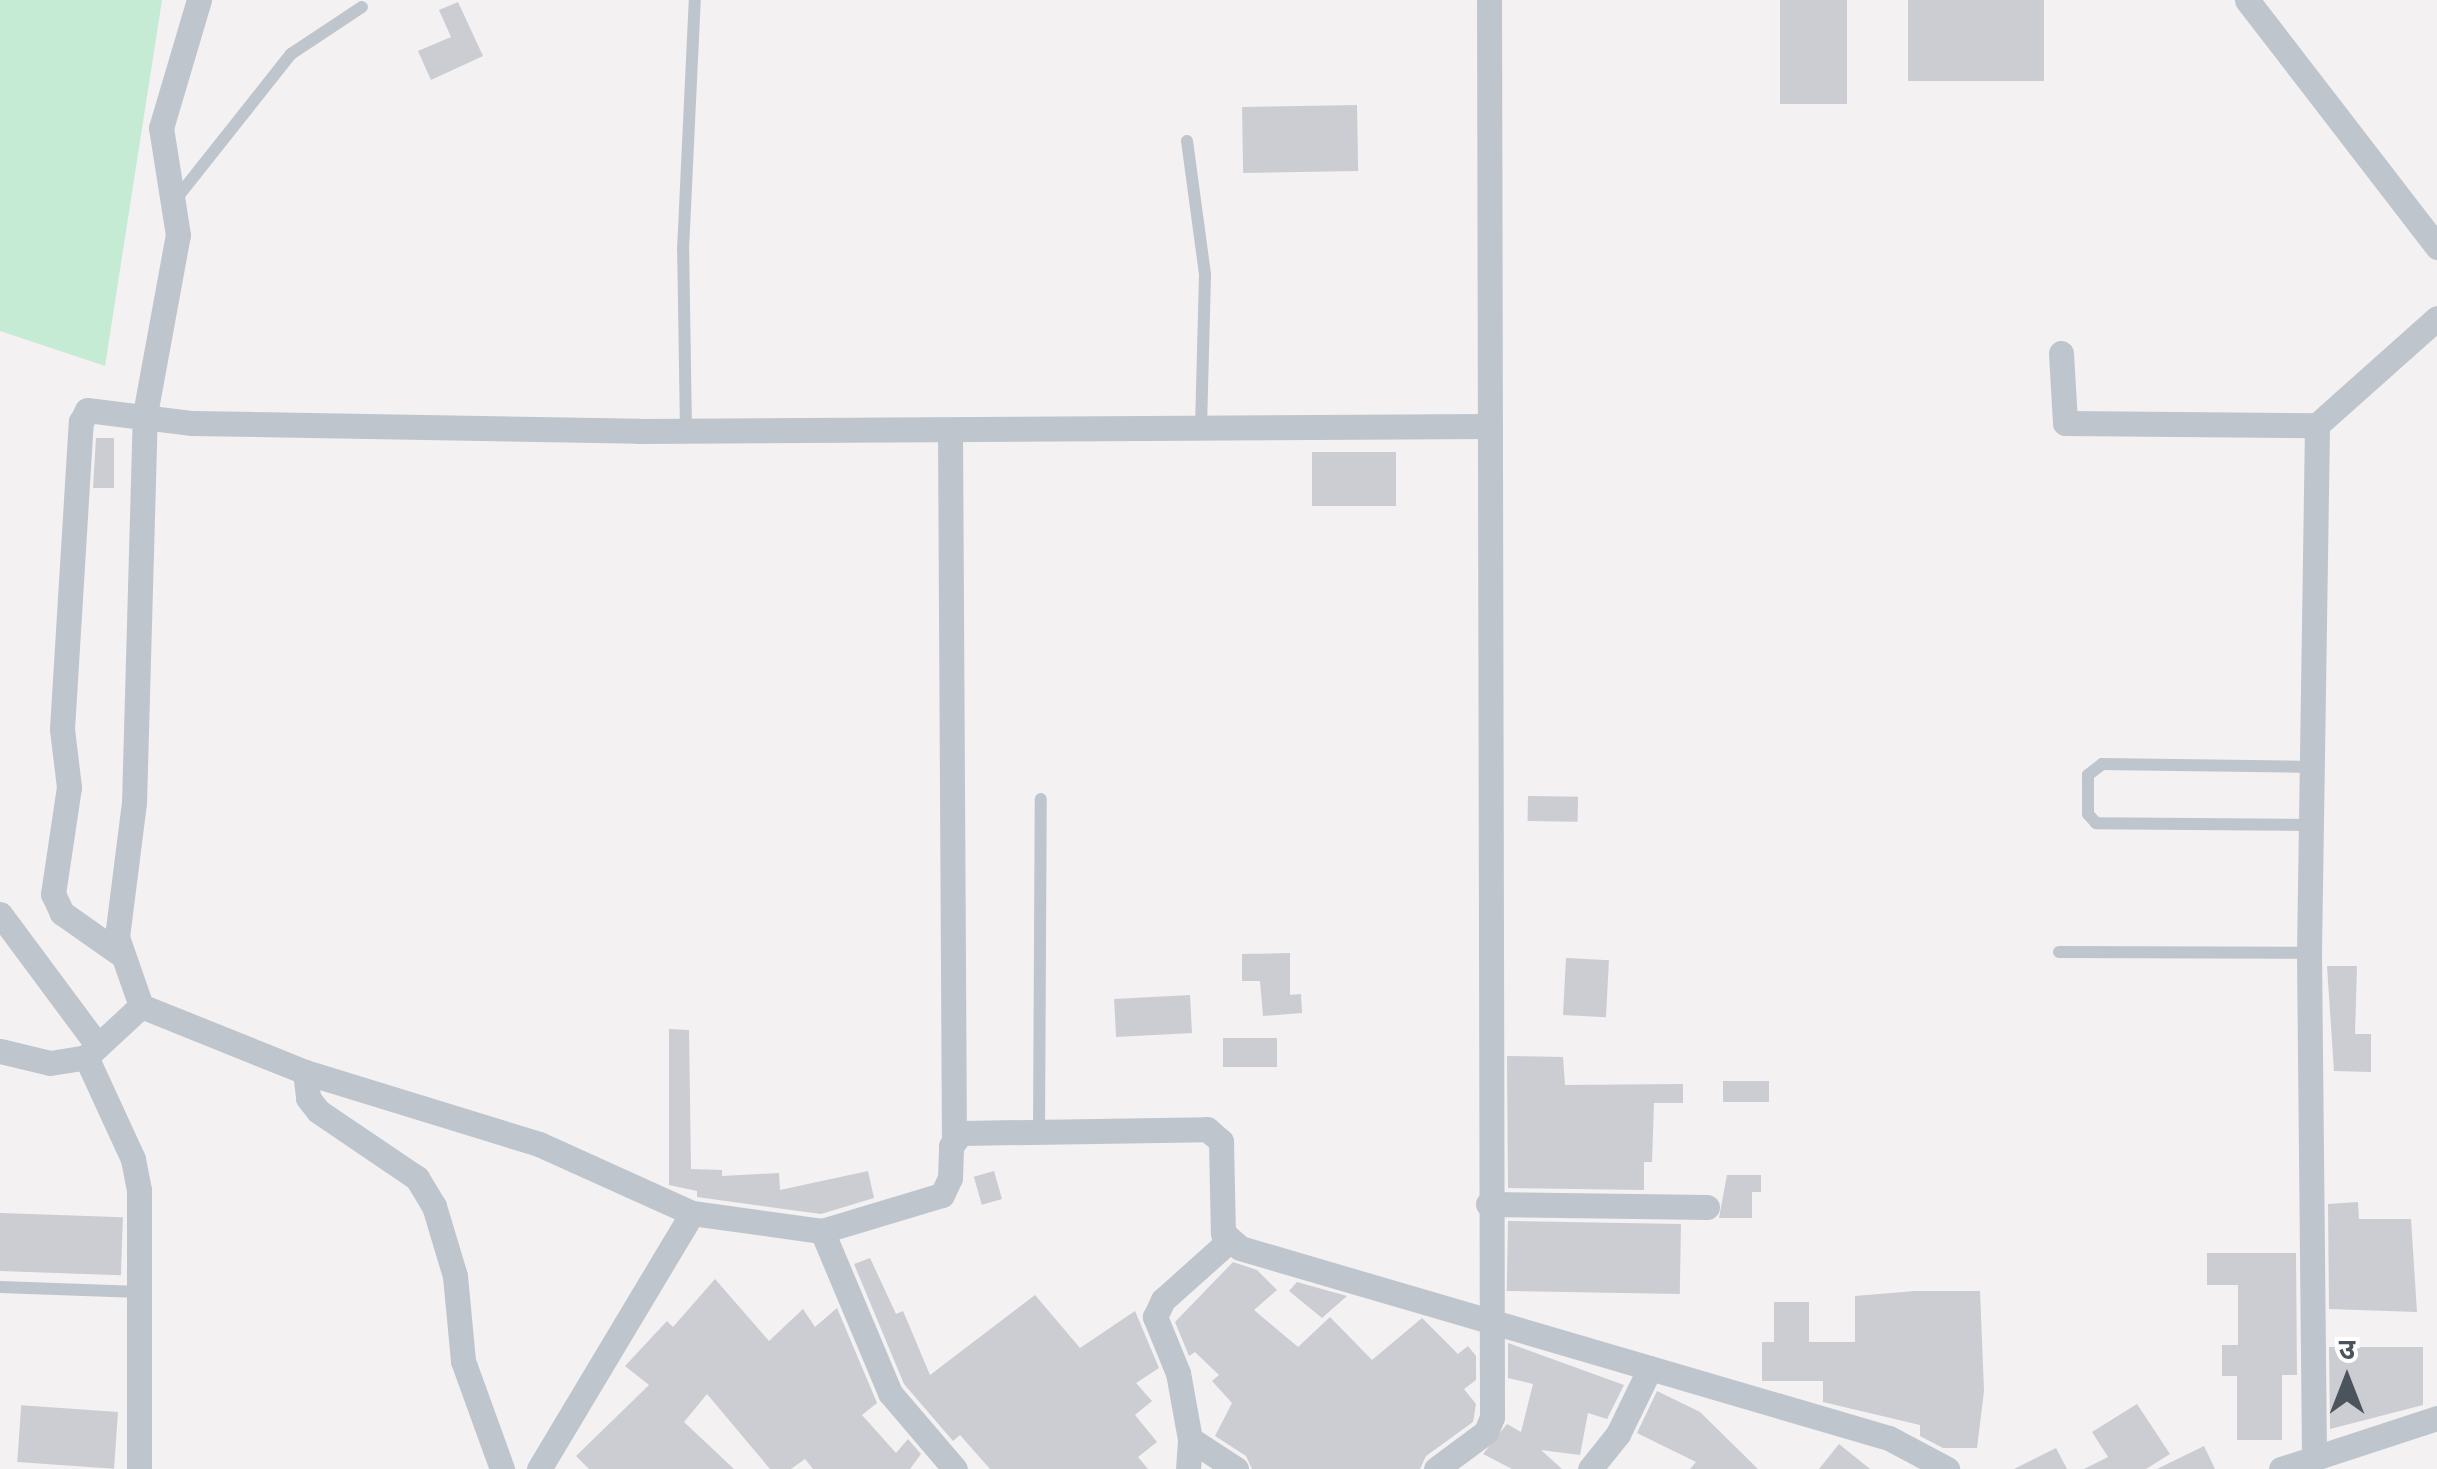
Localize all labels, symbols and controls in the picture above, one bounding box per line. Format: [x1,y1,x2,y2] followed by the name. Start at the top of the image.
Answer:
[2297,1329,2397,1429] north arrow
[2339,1330,2355,1368] text: उ

